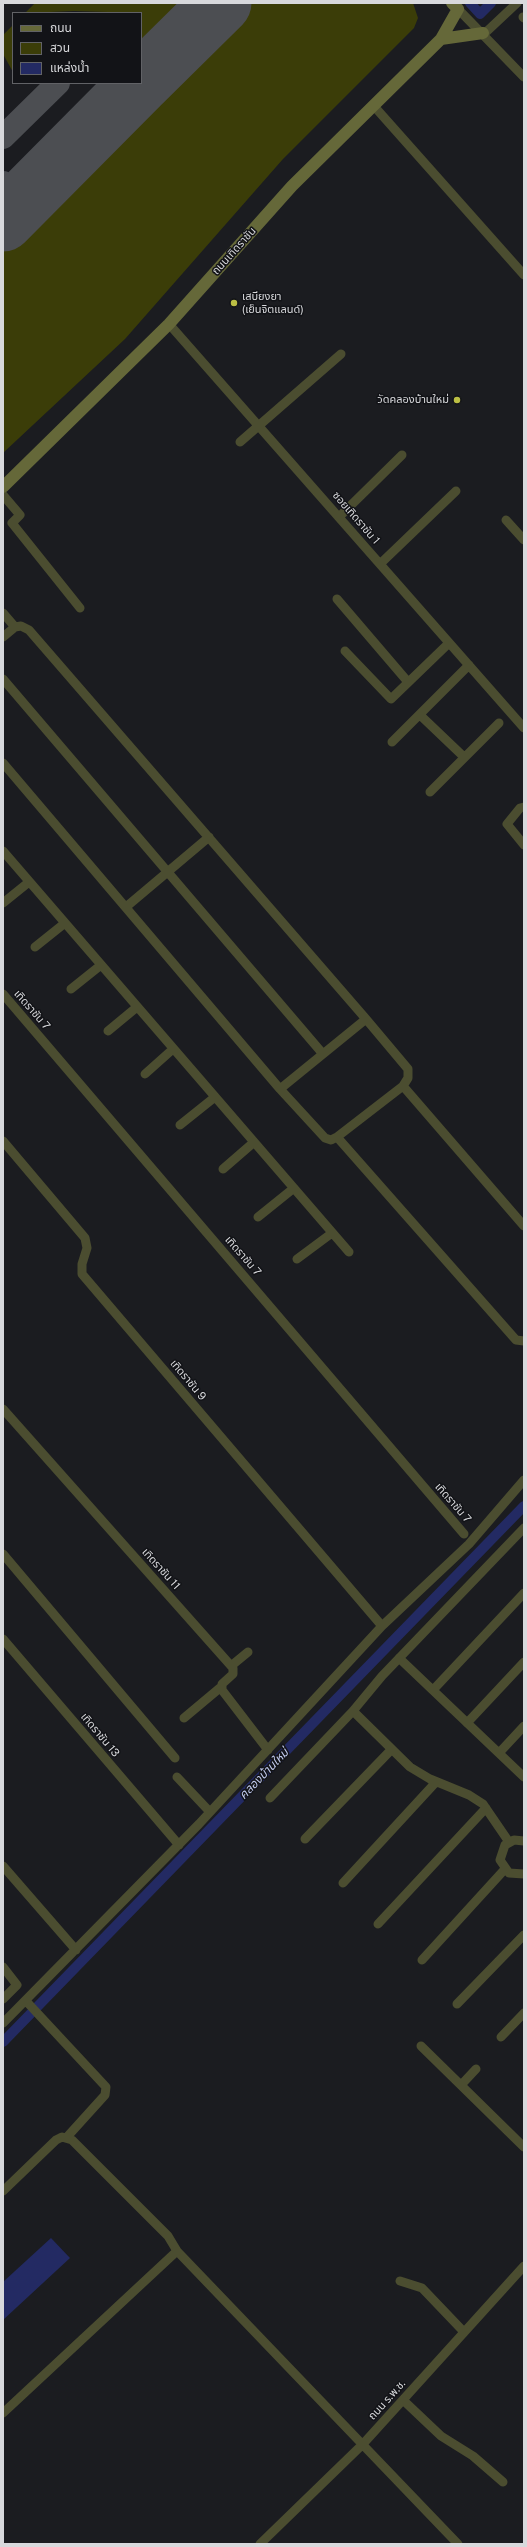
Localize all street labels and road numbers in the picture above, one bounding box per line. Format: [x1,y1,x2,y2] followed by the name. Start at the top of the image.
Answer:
[209,224,259,278] street label: ถนนเทิดราชัน
[330,489,382,547] street label: ซอยเทิดราชัน 1
[11,987,53,1033] street label: เทิดราชัน 7
[222,1233,264,1279] street label: เทิดราชัน 7
[167,1357,209,1403] street label: เทิดราชัน 9
[432,1480,474,1526] street label: เทิดราชัน 7
[139,1546,183,1592] street label: เทิดราชัน 11
[78,1710,122,1760] street label: เทิดราชัน 13
[366,2377,408,2423] street label: ถนน ร.พ.ช.

